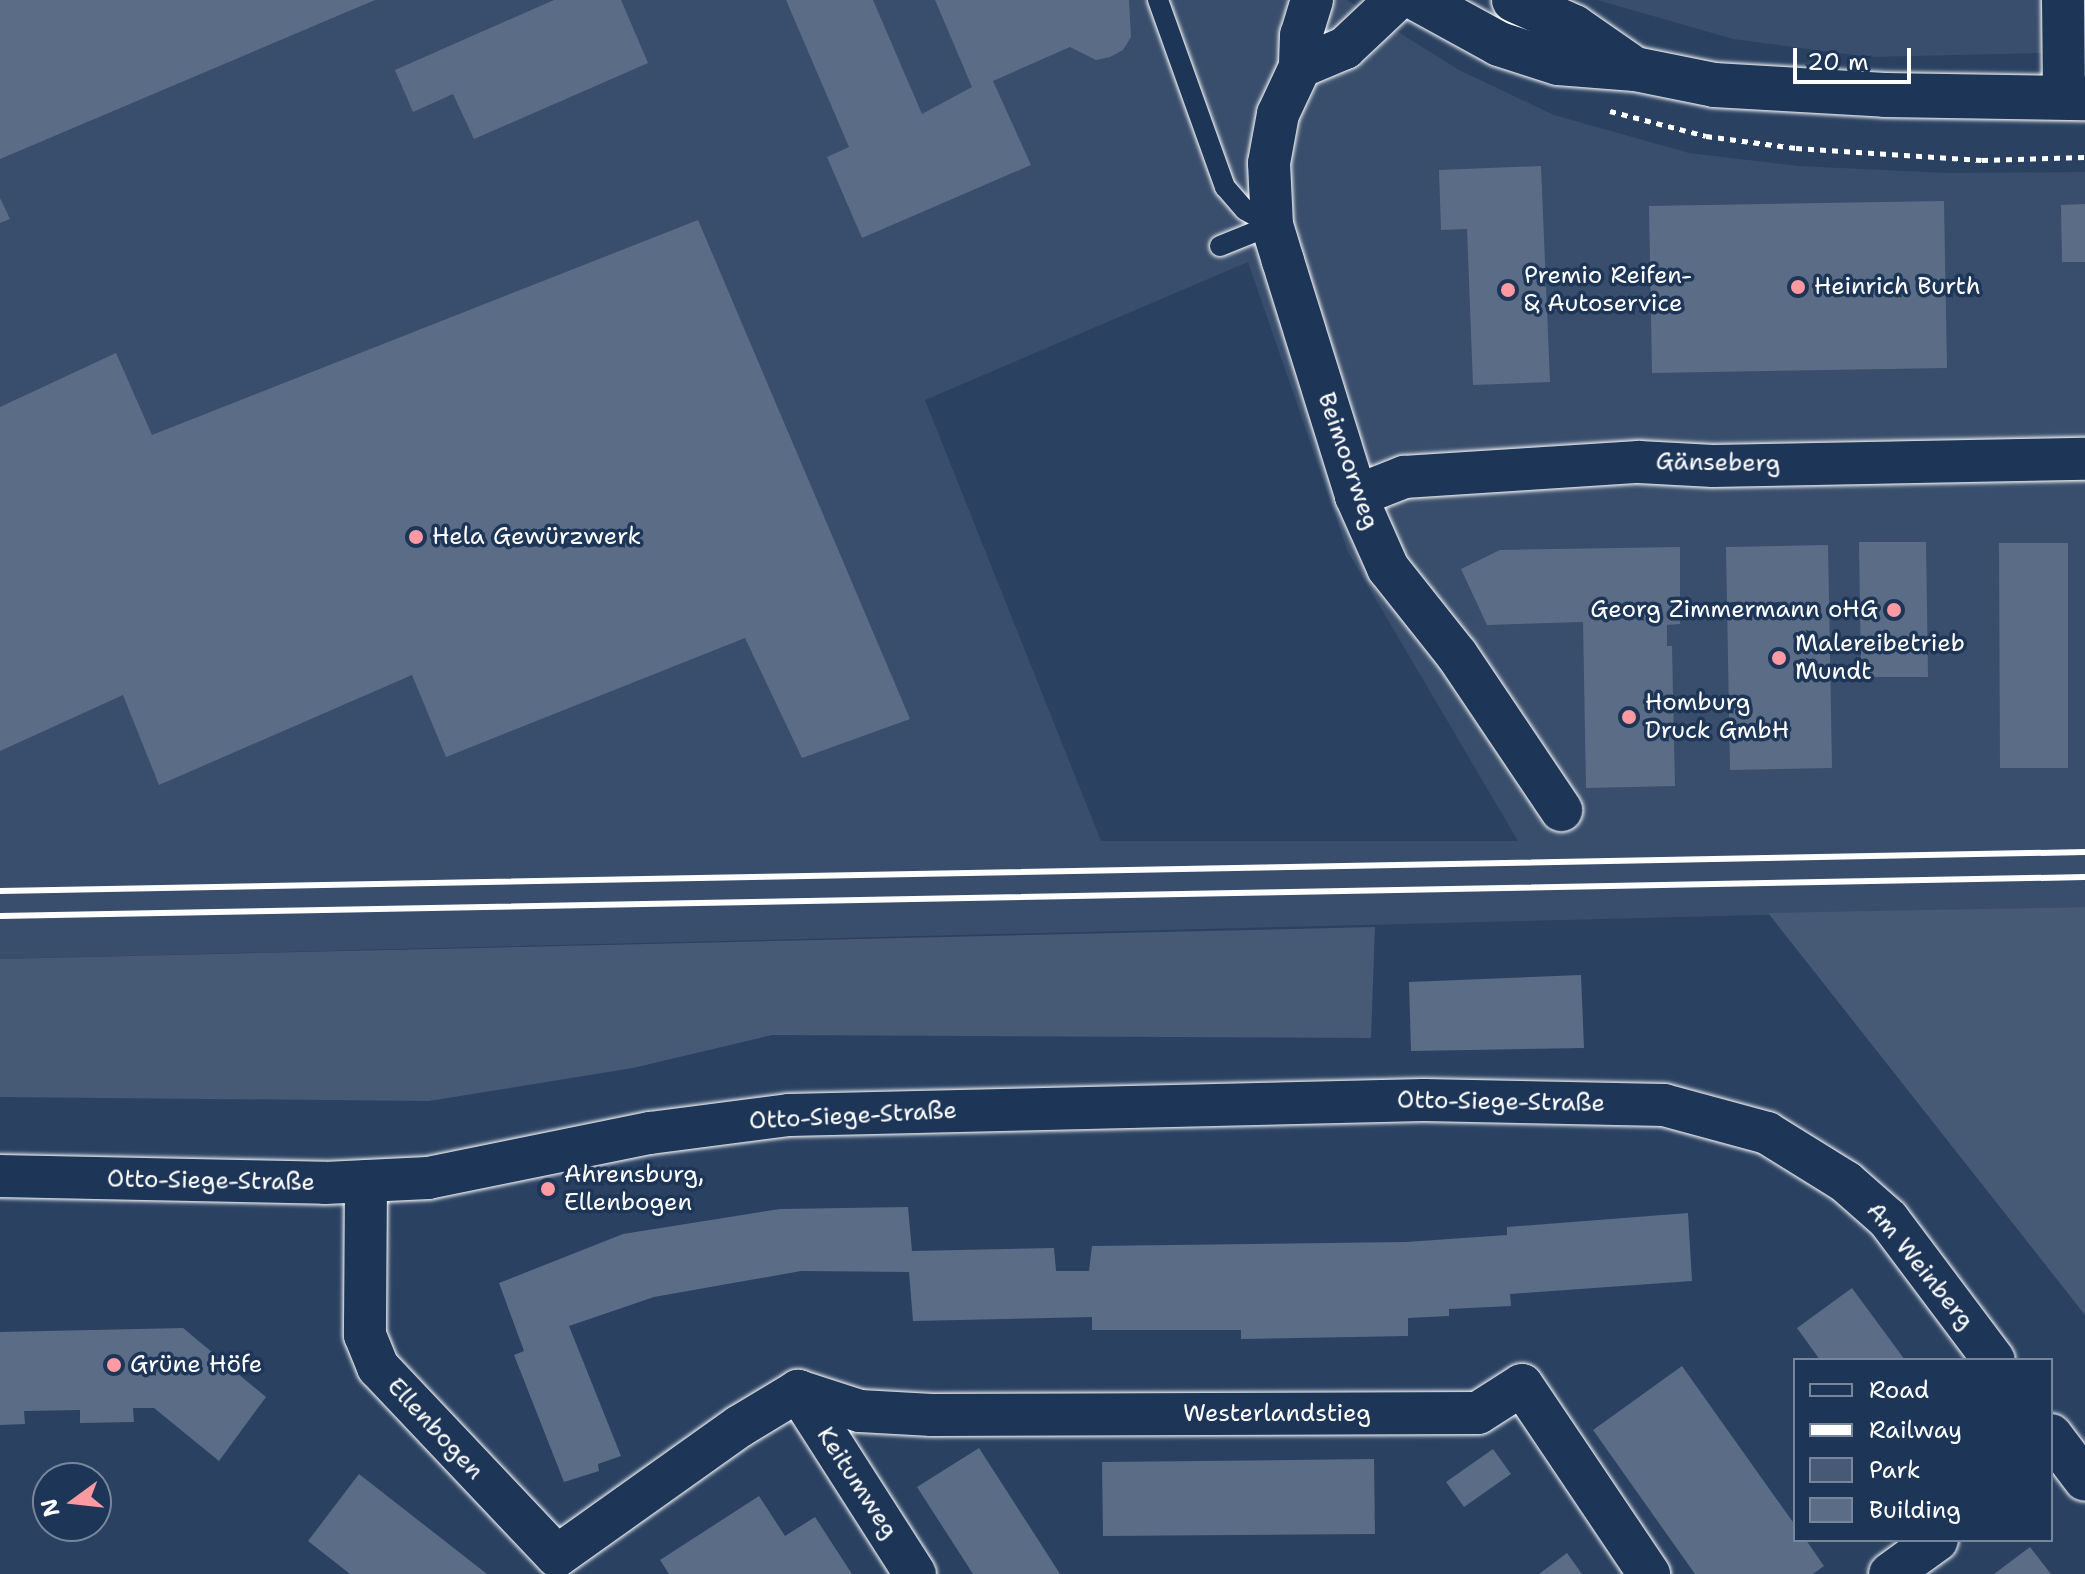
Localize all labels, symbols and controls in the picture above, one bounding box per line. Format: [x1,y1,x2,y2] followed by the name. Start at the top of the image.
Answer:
[1797,32,1915,82] scale bar
[1807,46,1869,78] text: 20 m
[1524,262,1692,318] place label: Premio Reifen- & Autoservice
[1814,273,1981,301] place label: Heinrich Burth
[1789,278,1807,296] marker: Heinrich Burth
[1499,281,1517,299] marker: Premio Reifen- & Autoservice
[1311,389,1385,533] street label: Beimoorweg
[1655,448,1781,478] street label: Gänseberg
[432,523,641,551] place label: Hela Gewürzwerk
[407,528,425,546] marker: Hela Gewürzwerk
[1590,596,1878,624] place label: Georg Zimmermann oHG
[1885,601,1903,619] marker: Georg Zimmermann oHG
[1795,630,1965,686] place label: Malereibetrieb Mundt
[1770,649,1788,667] marker: Malereibetrieb Mundt
[1645,689,1789,745] place label: Homburg Druck GmbH
[1620,708,1638,726] marker: Homburg Druck GmbH
[1397,1086,1605,1118] street label: Otto-Siege-Straße
[748,1096,958,1136] street label: Otto-Siege-Straße
[564,1161,704,1217] place label: Ahrensburg, Ellenbogen
[107,1165,315,1197] street label: Otto-Siege-Straße
[539,1180,557,1198] marker: Ahrensburg, Ellenbogen
[1860,1197,1980,1335] street label: Am Weinberg
[130,1351,262,1379] place label: Grüne Höfe
[105,1356,123,1374] marker: Grüne Höfe
[1793,1358,2053,1542] legend
[381,1372,489,1486] street label: Ellenbogen
[1869,1374,1929,1406] text: Road
[1183,1400,1371,1428] street label: Westerlandstieg
[1869,1414,1962,1446] text: Railway
[810,1422,904,1544] street label: Keitumweg
[1869,1454,1921,1486] text: Park
[32,1462,112,1542] north arrow
[1869,1494,1961,1526] text: Building
[34,1496,67,1520] text: N

